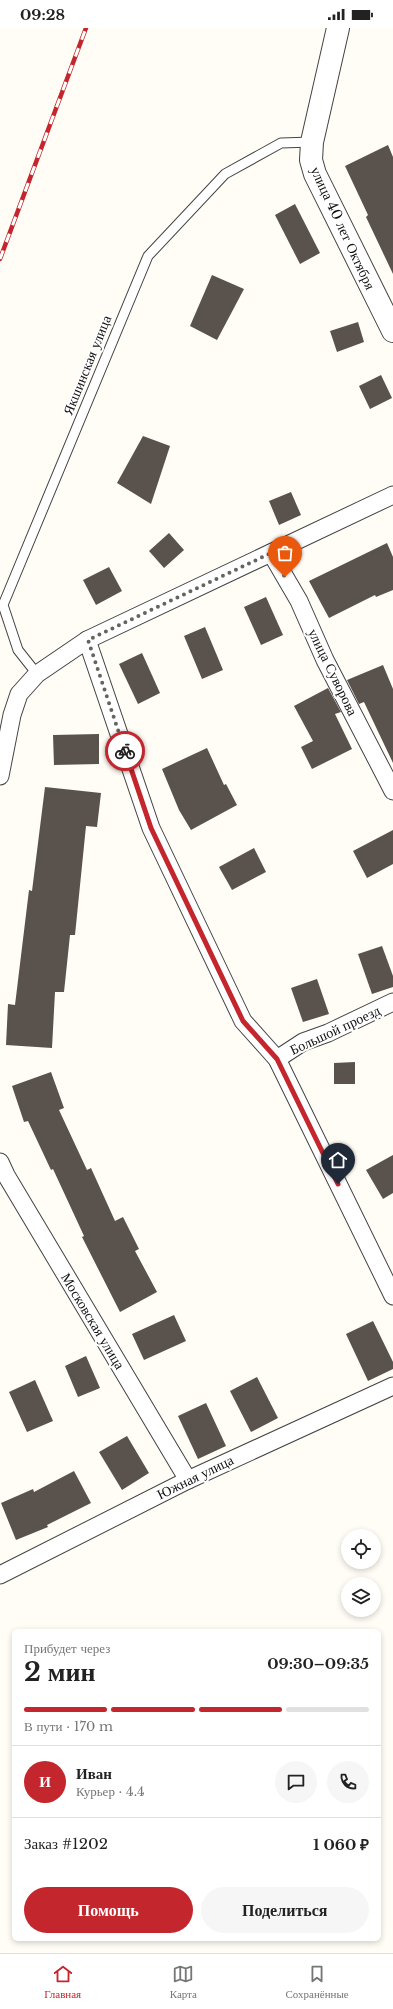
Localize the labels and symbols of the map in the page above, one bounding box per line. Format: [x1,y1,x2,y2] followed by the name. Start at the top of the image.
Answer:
[307,164,380,293] street label: улица 40 лет Октября
[59,312,115,417] street label: Якшинская улица
[268,536,302,577] pin
[304,625,362,719] street label: улица Суворова
[105,731,145,771] courier
[287,1001,383,1059] street label: Большой проезд
[321,1143,355,1184] pin
[57,1270,129,1373] street label: Московская улица
[154,1450,237,1503] street label: Южная улица

